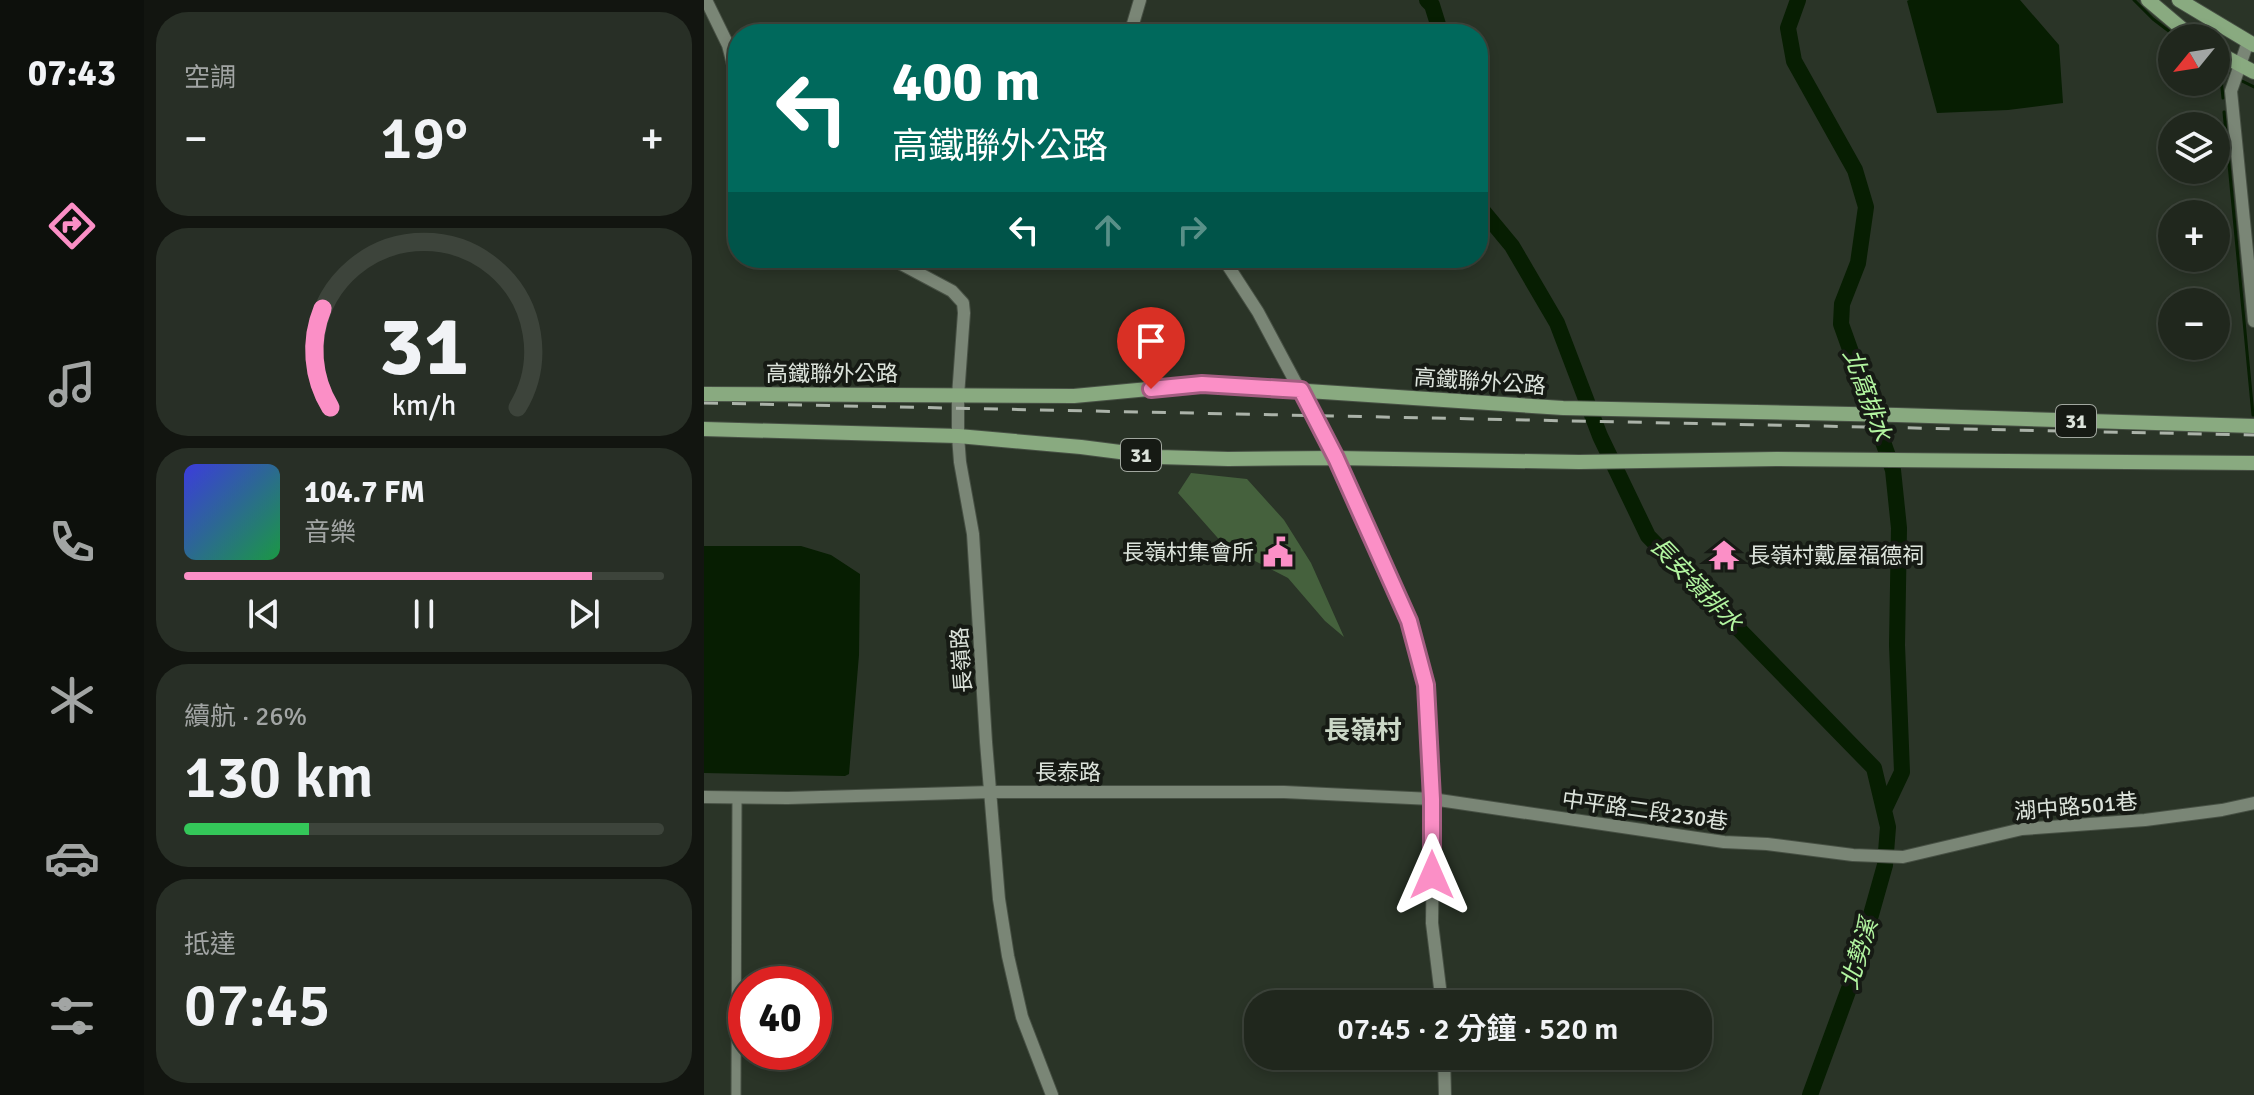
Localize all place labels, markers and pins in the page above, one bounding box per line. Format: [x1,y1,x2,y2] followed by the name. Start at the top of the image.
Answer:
[1117,307,1185,389] pin
[1261,535,1295,569] public building icon: 長嶺村集會所
[1707,538,1741,572] temple icon: 長嶺村戴屋福德祠
[1122,539,1254,566] place label: 長嶺村集會所
[1748,542,1924,569] place label: 長嶺村戴屋福德祠

